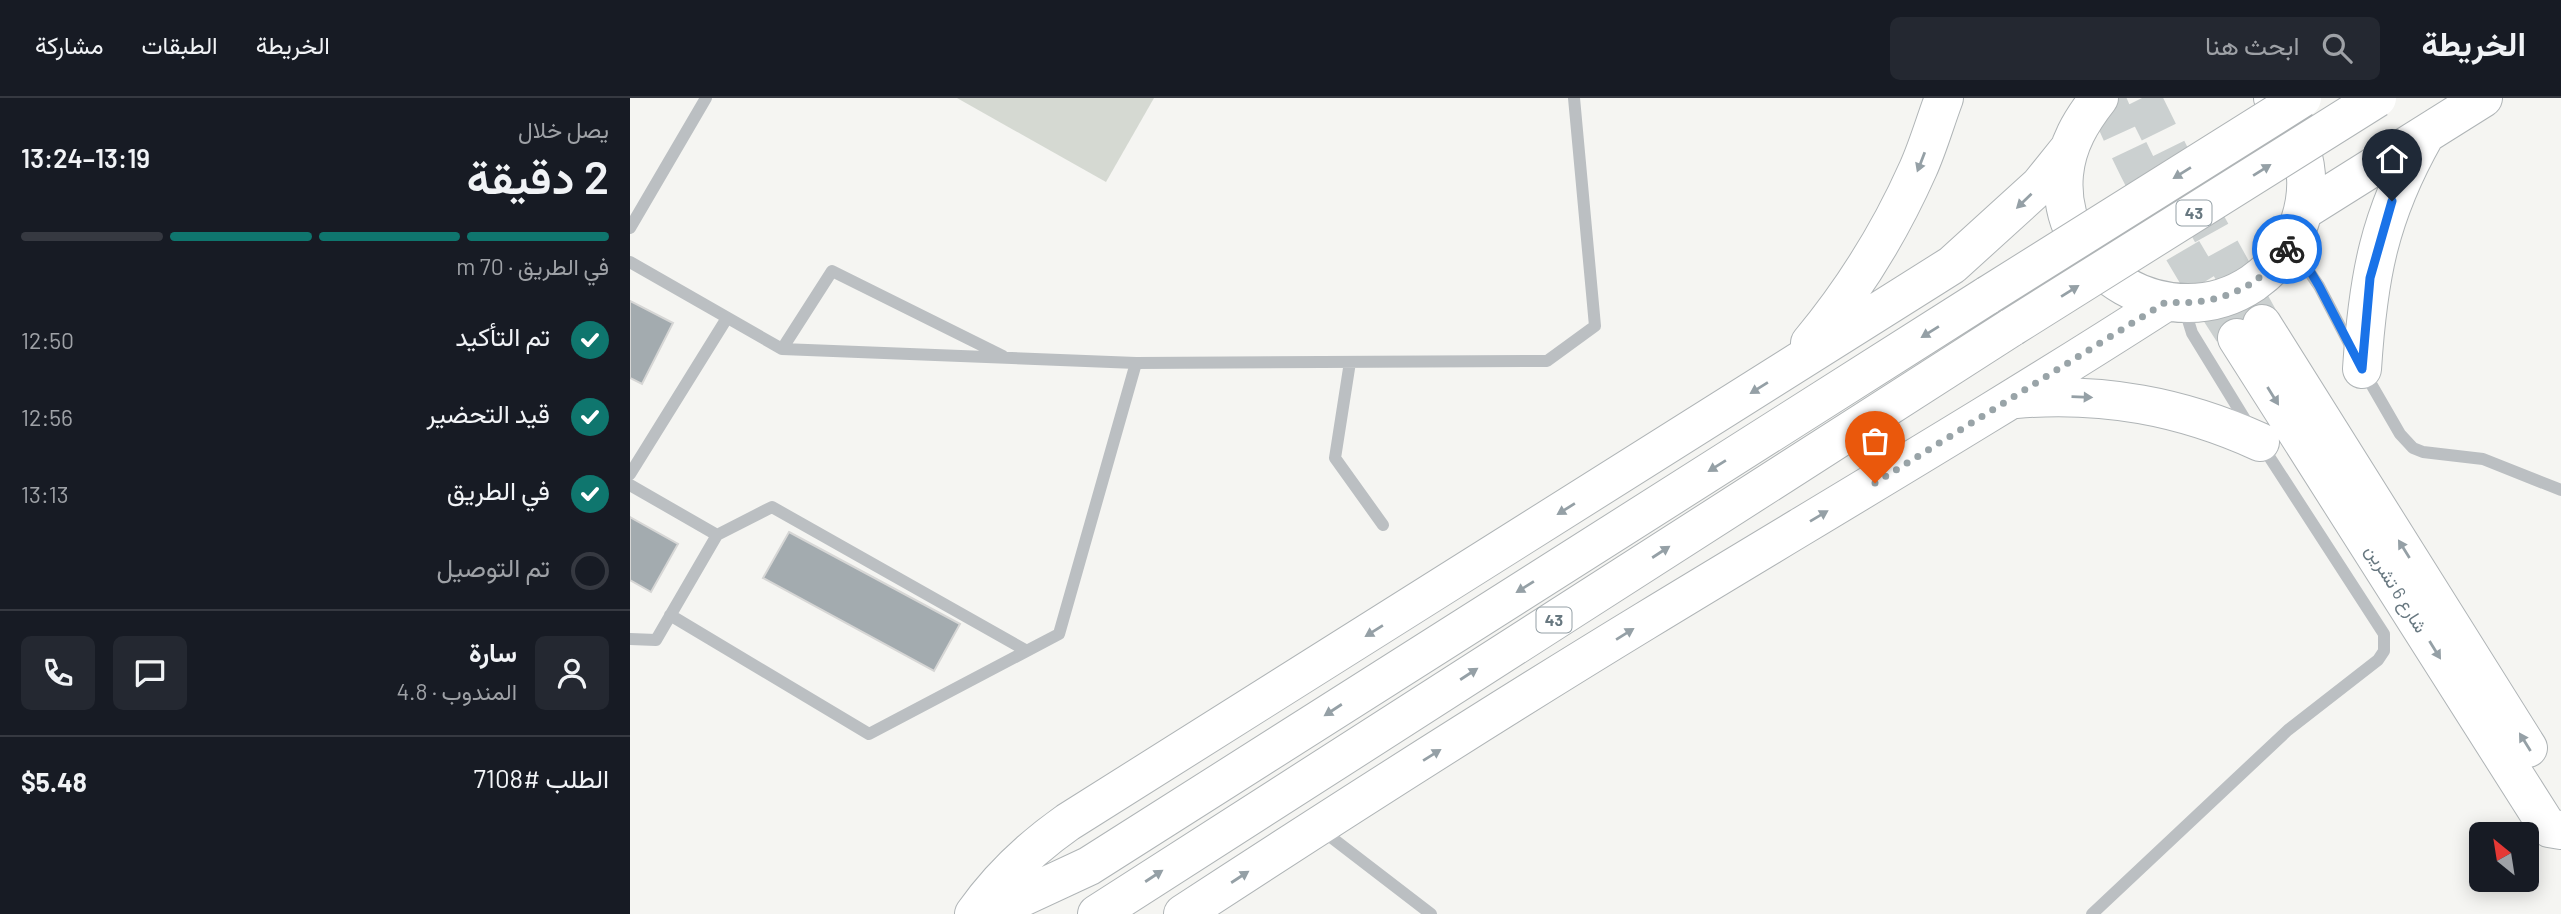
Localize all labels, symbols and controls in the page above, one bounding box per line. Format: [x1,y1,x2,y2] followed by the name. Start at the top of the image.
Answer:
[1890,17,2380,80] search box
[2422,23,2526,63] text: الخريطة
[2205,29,2300,60] text: ابحث هنا
[2318,29,2356,67] icon: search
[35,30,103,59] text: مشاركة
[141,30,218,59] text: الطبقات
[256,30,330,59] text: الخريطة
[518,115,609,143] text: يصل خلال
[2362,129,2422,201] pin
[2373,140,2411,178] icon: home
[21,142,150,173] text: 13:19–13:24
[466,148,609,203] text: 2 دقيقة
[1915,152,1926,173] one-way arrow
[2253,163,2272,176] one-way arrow
[2172,167,2192,180] one-way arrow
[2016,192,2033,208] one-way arrow
[2176,200,2212,225] road number: 43
[2252,214,2322,284] courier
[2268,230,2306,268] icon: bike
[456,252,609,280] text: في الطريق · 70 m
[2060,284,2079,297] one-way arrow
[455,320,550,351] text: تم التأكيد
[571,321,609,359] icon: check
[1921,325,1940,338] one-way arrow
[21,326,74,354] text: 12:50
[1749,381,1768,394] one-way arrow
[2267,386,2280,406] one-way arrow
[2071,391,2093,402] one-way arrow
[426,397,550,428] text: قيد التحضير
[571,398,609,436] icon: check
[21,403,73,431] text: 12:56
[1845,411,1905,483] pin
[1856,422,1894,460] icon: bag
[1708,460,1727,473] one-way arrow
[447,474,550,505] text: في الطريق
[571,475,609,513] icon: check
[21,480,69,508] text: 13:13
[1557,502,1576,515] one-way arrow
[1810,510,1829,522] one-way arrow
[2359,540,2433,638] street label: شارع 6 تشرين
[2397,540,2410,559] one-way arrow
[1651,545,1670,558] one-way arrow
[436,551,550,582] text: تم التوصيل
[1515,581,1534,594] one-way arrow
[1536,607,1572,632] road number: 43
[1364,624,1384,637] one-way arrow
[1615,627,1634,640] one-way arrow
[21,636,95,710] button: phone
[113,636,187,710] button: chat
[469,636,517,667] text: سارة
[535,636,609,710] button: person
[2428,640,2441,660] one-way arrow
[1459,668,1479,681] one-way arrow
[396,677,517,705] text: المندوب · 4.8
[1323,703,1343,716] one-way arrow
[2518,732,2531,752] one-way arrow
[1422,748,1442,761] one-way arrow
[473,762,609,793] text: الطلب #7108
[21,766,87,797] text: $5.48
[2469,822,2539,892] north arrow
[2469,822,2539,892] map controls
[1144,870,1163,883] one-way arrow
[1230,870,1250,883] one-way arrow

